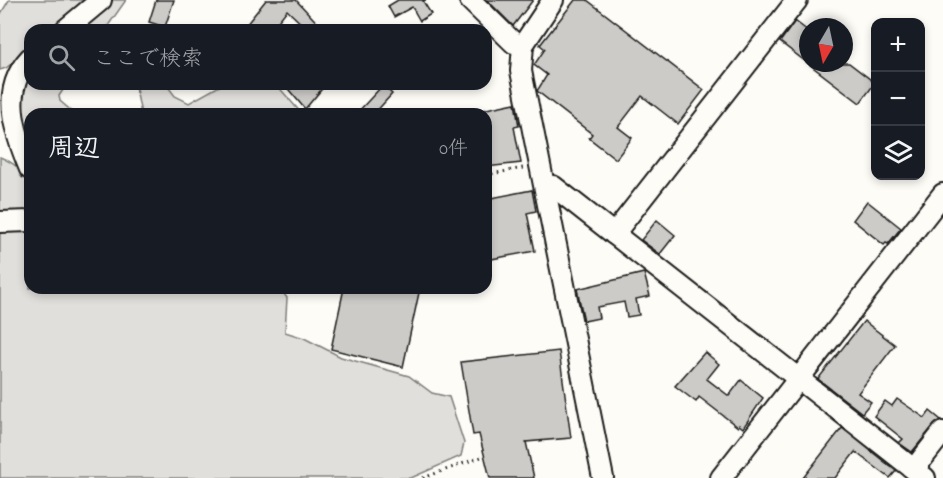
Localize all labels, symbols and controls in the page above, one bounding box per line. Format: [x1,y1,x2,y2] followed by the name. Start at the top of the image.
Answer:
[799,18,853,72] north arrow
[871,18,925,180] map controls
[871,18,925,72] button: +
[24,24,492,90] search box
[45,41,78,74] icon: search
[93,44,203,76] text: ここで検索
[871,72,925,126] button: −
[871,126,925,180] button: layers
[48,131,100,169] text: 周辺
[439,135,468,164] text: 0件

